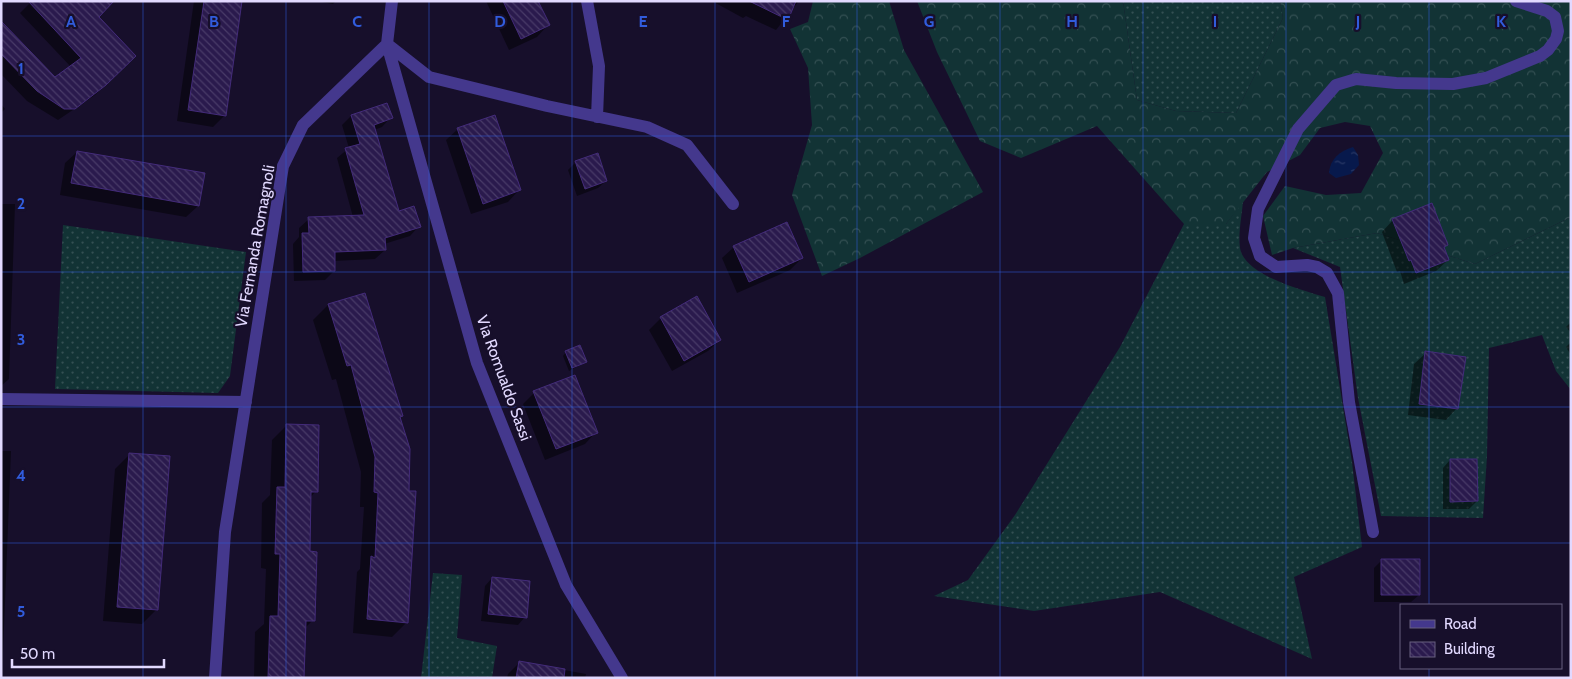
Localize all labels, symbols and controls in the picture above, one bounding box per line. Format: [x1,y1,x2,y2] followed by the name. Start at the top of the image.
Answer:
[66,12,76,31] text: A
[209,12,219,31] text: B
[352,12,362,31] text: C
[494,12,506,31] text: D
[638,12,648,31] text: E
[782,12,791,31] text: F
[924,12,934,31] text: G
[1066,12,1078,31] text: H
[1213,12,1217,31] text: I
[1355,12,1360,31] text: J
[1496,12,1506,31] text: K
[18,59,24,78] text: 1
[231,163,279,329] street label: Via Fernanda Romagnoli
[17,194,25,213] text: 2
[472,313,536,443] street label: Via Romualdo Sassi
[17,330,25,349] text: 3
[16,466,26,485] text: 4
[17,602,25,621] text: 5
[1400,604,1562,669] legend
[1444,615,1477,633] text: Road
[12,636,165,668] scale bar
[1444,640,1495,658] text: Building
[20,645,55,663] text: 50 m

